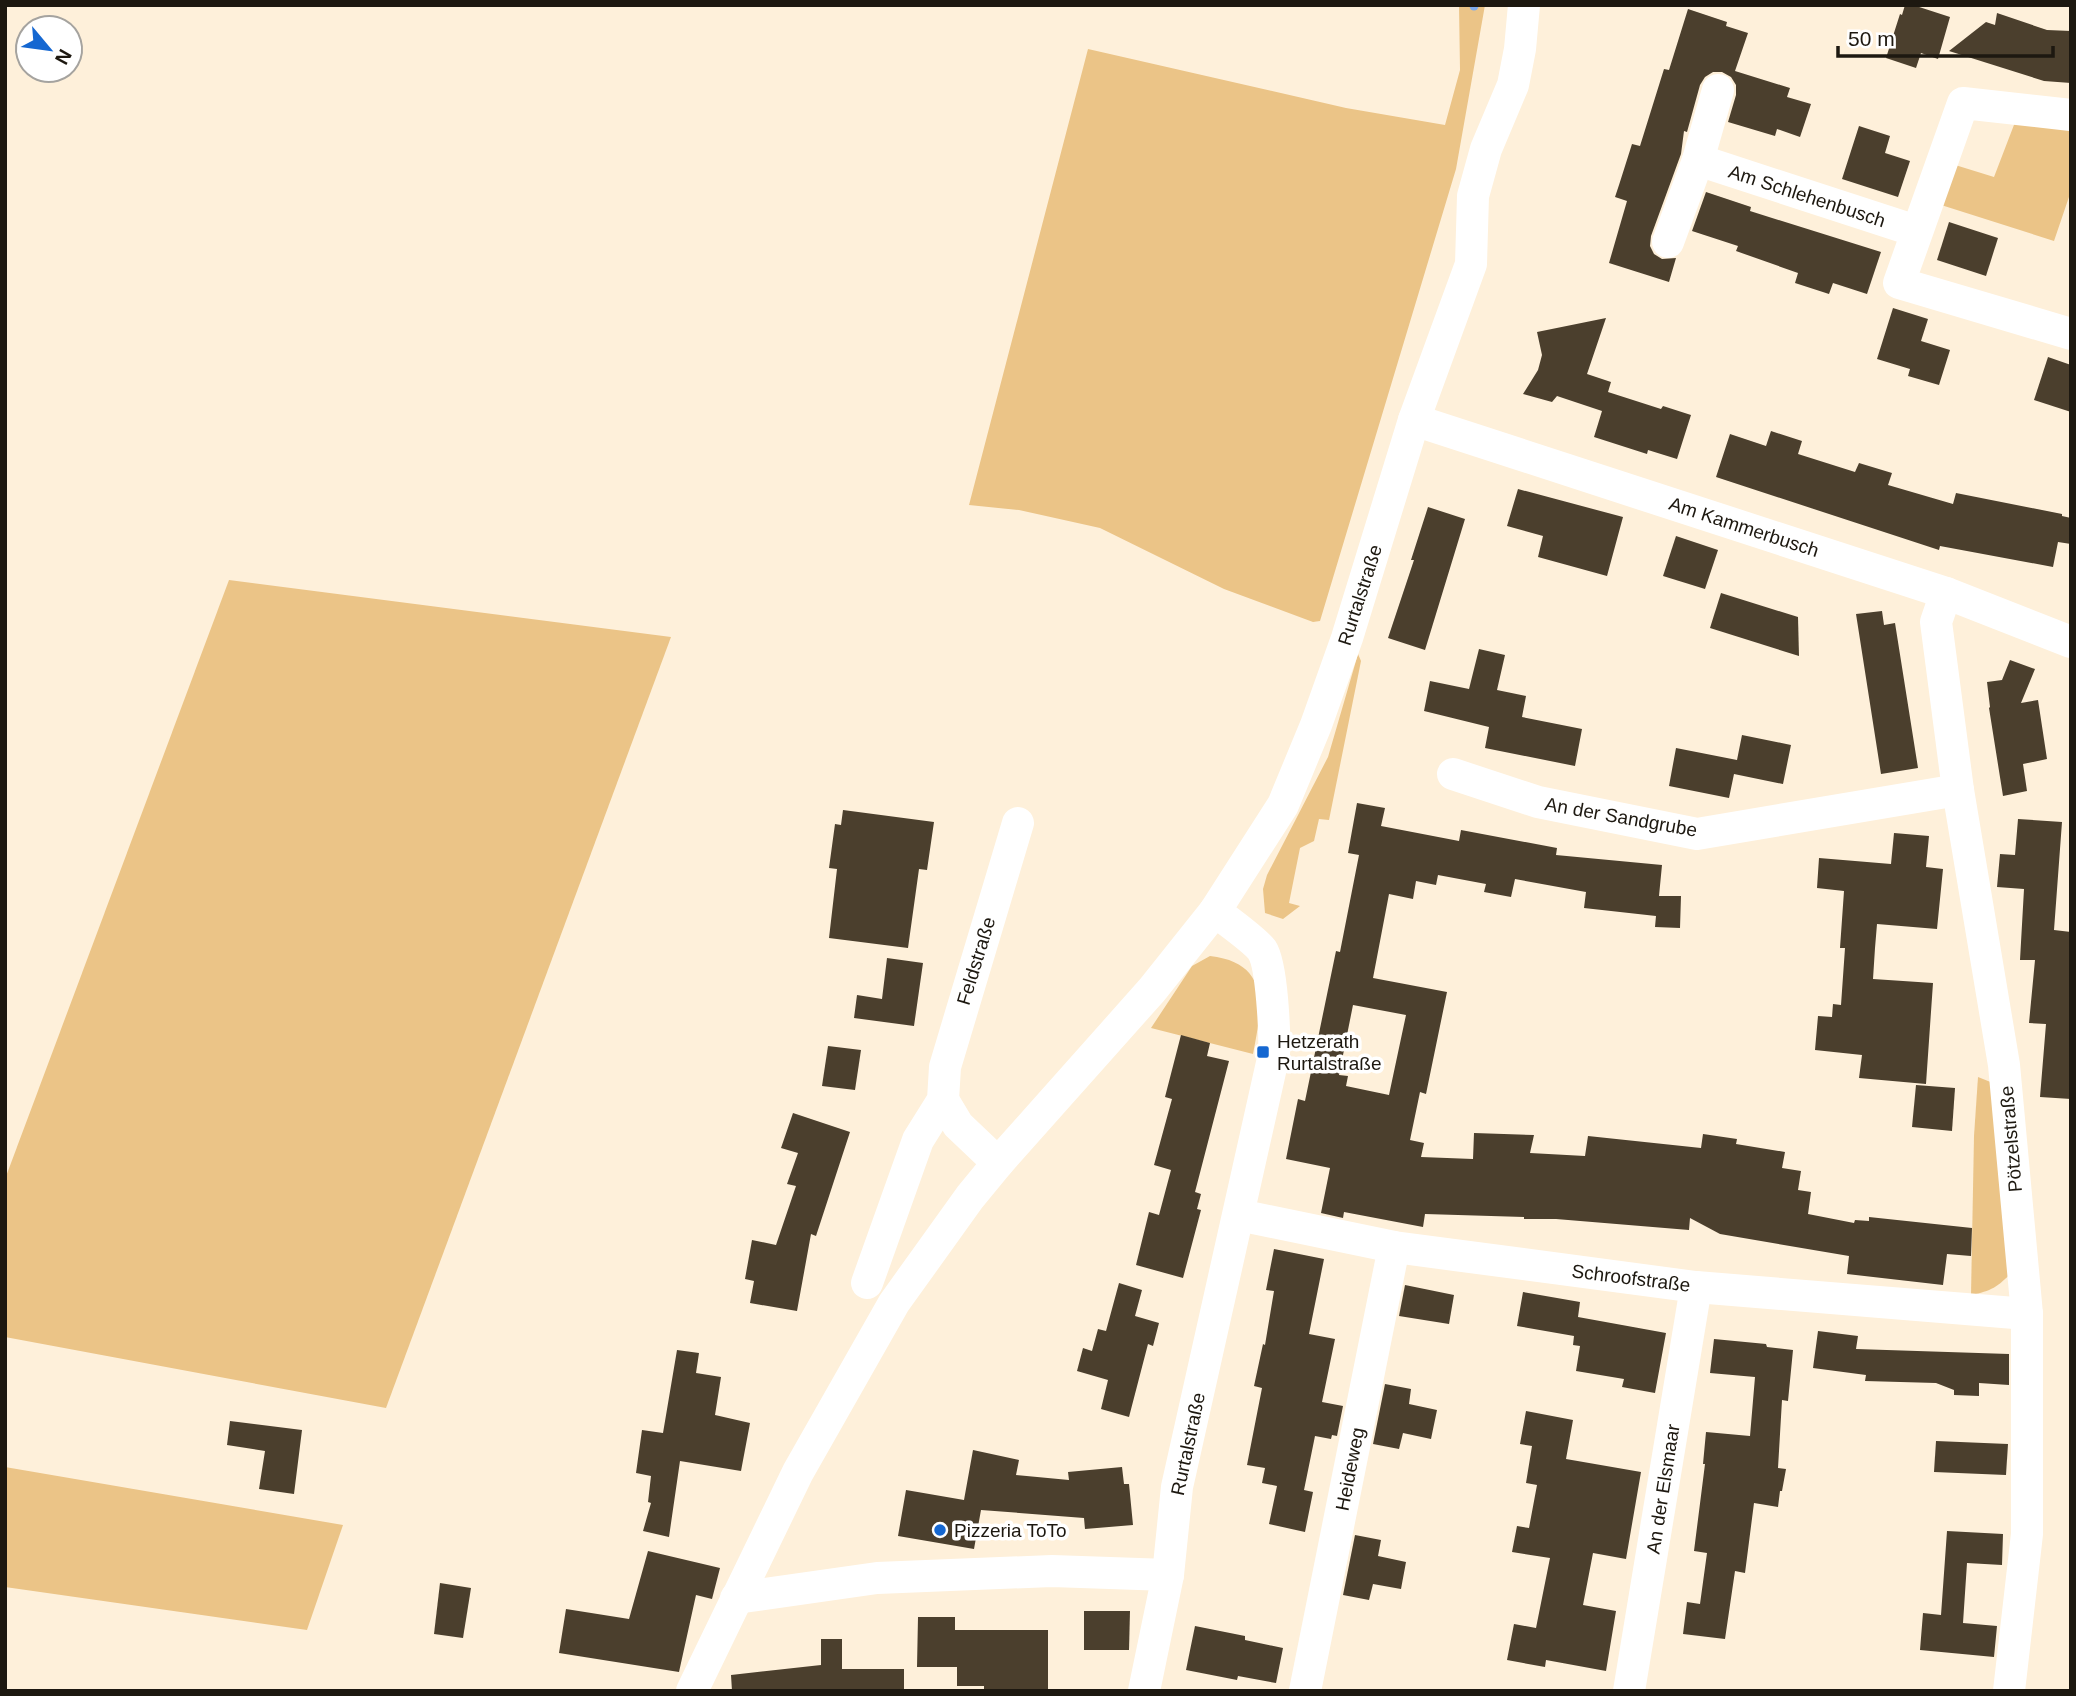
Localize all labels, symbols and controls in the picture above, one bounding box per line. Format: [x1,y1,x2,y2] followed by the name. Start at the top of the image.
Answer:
[14,14,84,84] north arrow
[1838,14,2053,58] scale bar
[1848,27,1895,50] text: 50 m
[51,46,76,68] text: N
[1726,161,1888,231] street label: Am Schlehenbusch
[1666,493,1822,561] street label: Am Kammerbusch
[1334,542,1386,648] street label: Rurtalstraße
[1543,793,1699,841] street label: An der Sandgrube
[953,915,999,1007] street label: Feldstraße
[1277,1031,1382,1074] place label: Hetzerath Rurtalstraße
[1255,1044,1271,1060] marker: Hetzerath Rurtalstraße
[1996,1085,2026,1193] street label: Pötzelstraße
[1571,1260,1691,1296] street label: Schroofstraße
[1167,1391,1209,1497] street label: Rurtalstraße
[1642,1422,1684,1555] street label: An der Elsmaar
[1332,1426,1368,1512] street label: Heideweg
[954,1520,1067,1541] place label: Pizzeria ToTo
[932,1522,948,1538] marker: Pizzeria ToTo

